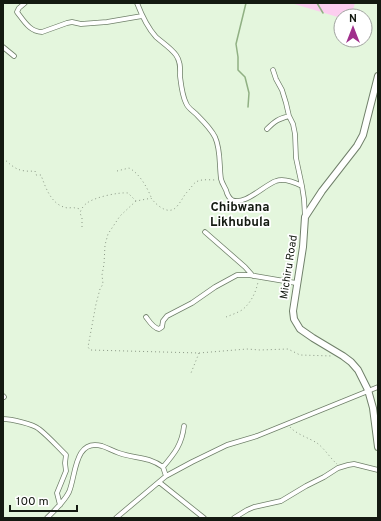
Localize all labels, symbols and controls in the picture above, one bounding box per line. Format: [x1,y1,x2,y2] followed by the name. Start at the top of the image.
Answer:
[333,8,373,48] north arrow
[349,12,357,26] text: N
[210,200,270,231] district label: Chibwana Likhubula
[277,234,301,300] street label: Michiru Road
[10,487,77,513] scale bar
[16,494,49,510] text: 100 m

